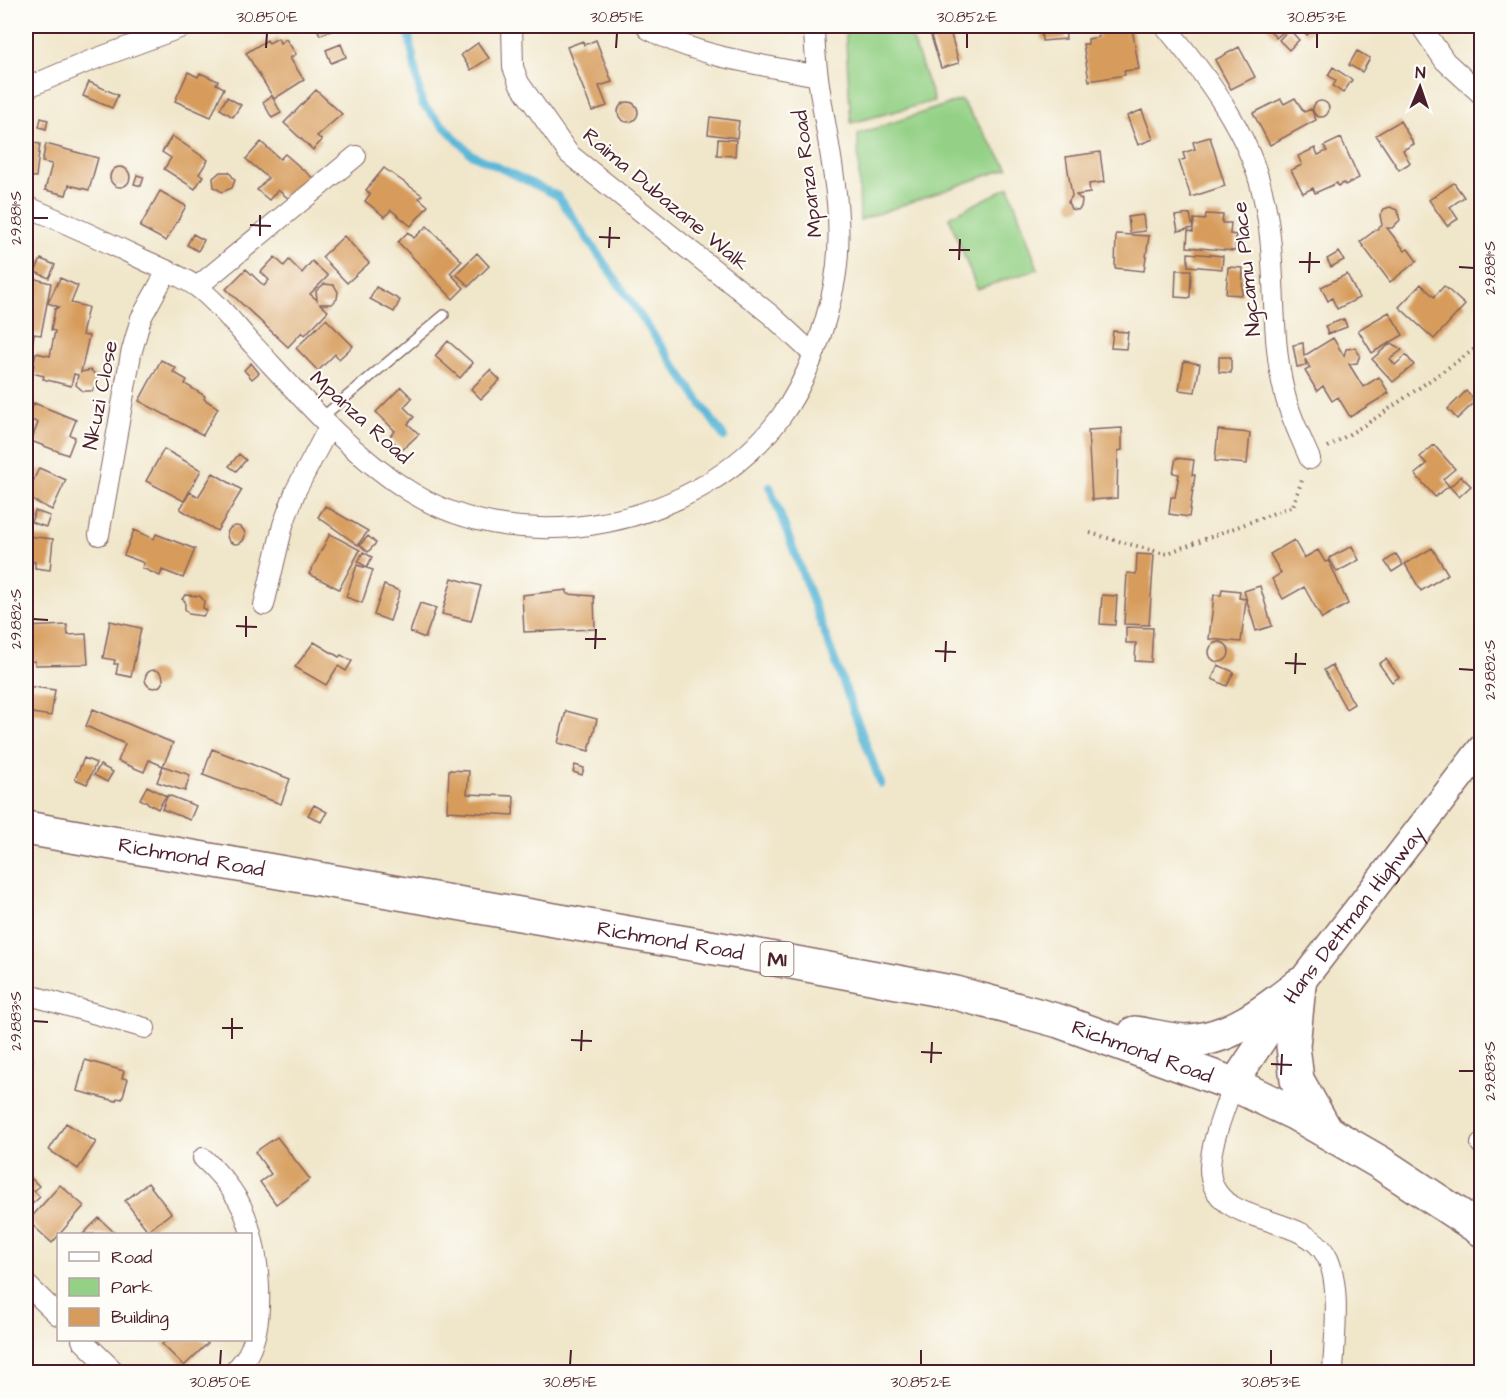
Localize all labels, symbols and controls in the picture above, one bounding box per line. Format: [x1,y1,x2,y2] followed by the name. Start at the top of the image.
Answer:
[236,7,298,28] text: 30.850°E
[590,7,644,28] text: 30.851°E
[937,7,997,28] text: 30.852°E
[1287,7,1347,28] text: 30.853°E
[1390,57,1450,117] north arrow
[1415,62,1426,84] text: N
[785,108,831,239] street label: Mpanza Road
[576,121,755,278] street label: Raima Dubazane Walk
[6,191,27,245] text: 29.881°S
[1225,200,1270,338] street label: Ngcamu Place
[1480,241,1501,295] text: 29.881°S
[76,338,125,452] street label: Nkuzi Close
[303,364,418,472] street label: Mpanza Road
[6,589,27,649] text: 29.882°S
[1480,640,1501,700] text: 29.882°S
[1276,820,1434,1010] street label: Hans Dettman Highway
[116,830,267,884] street label: Richmond Road
[595,914,746,968] street label: Richmond Road
[760,942,794,976] road number: M1
[6,991,27,1051] text: 29.883°S
[1068,1013,1217,1091] street label: Richmond Road
[1480,1041,1501,1101] text: 29.883°S
[57,1233,252,1341] legend
[111,1245,152,1270] text: Road
[111,1275,153,1300] text: Park
[111,1305,169,1331] text: Building
[189,1372,251,1393] text: 30.850°E
[543,1372,597,1393] text: 30.851°E
[891,1372,951,1393] text: 30.852°E
[1241,1372,1301,1393] text: 30.853°E

